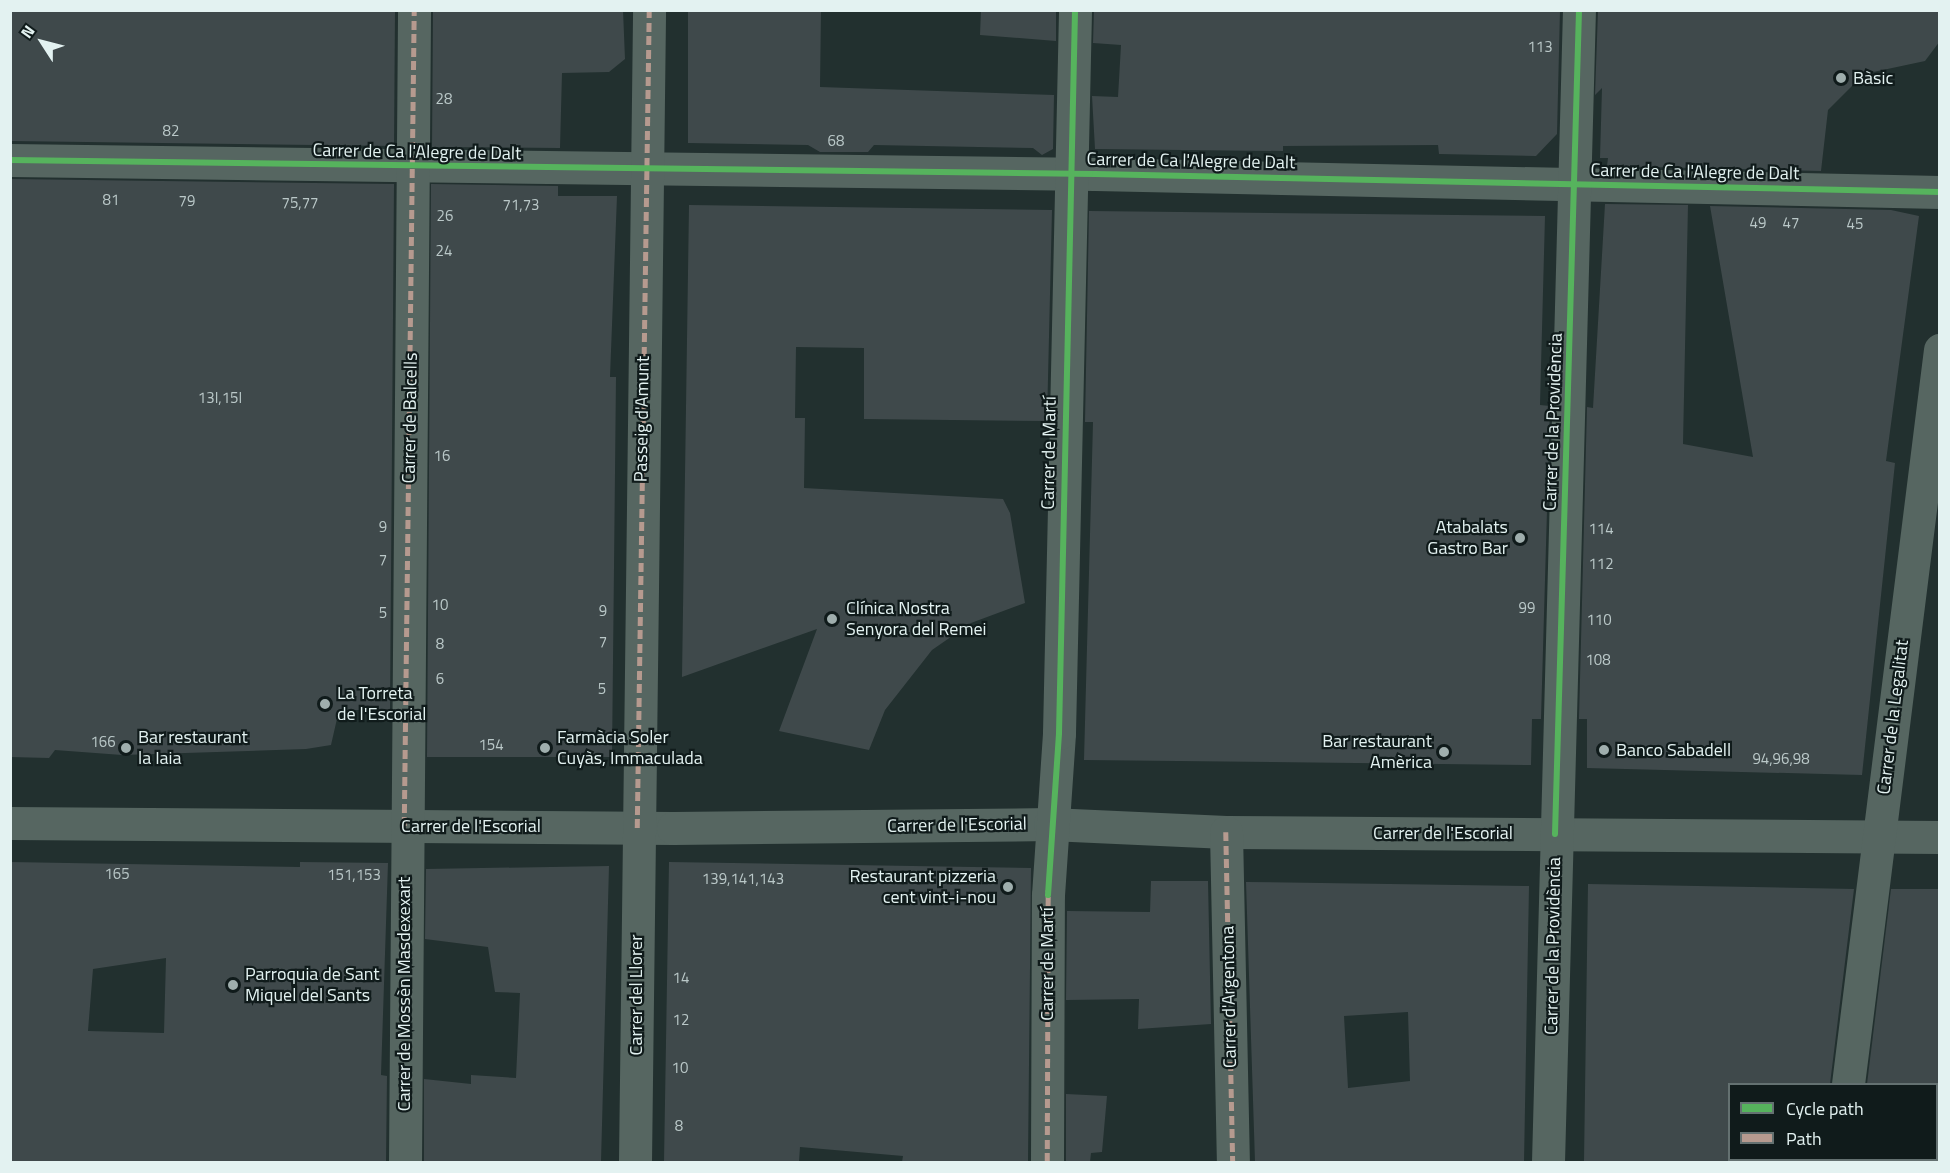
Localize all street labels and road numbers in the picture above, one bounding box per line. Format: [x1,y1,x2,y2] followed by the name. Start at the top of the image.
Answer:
[312,139,522,165] street label: Carrer de Ca l'Alegre de Dalt
[1086,148,1296,174] street label: Carrer de Ca l'Alegre de Dalt
[1590,159,1800,185] street label: Carrer de Ca l'Alegre de Dalt
[1539,333,1567,511] street label: Carrer de la Providència
[398,352,422,484] street label: Carrer de Balcells
[630,356,654,482] street label: Passeig d'Amunt
[1037,396,1061,510] street label: Carrer de Martí
[1873,638,1913,796] street label: Carrer de la Legalitat
[887,813,1027,837] street label: Carrer de l'Escorial
[401,815,541,837] street label: Carrer de l'Escorial
[1373,822,1513,844] street label: Carrer de l'Escorial
[1541,857,1565,1035] street label: Carrer de la Providència
[393,877,415,1111] street label: Carrer de Mossèn Masdexexart
[1036,907,1058,1021] street label: Carrer de Martí
[1217,926,1241,1068] street label: Carrer d'Argentona
[625,935,647,1055] street label: Carrer del Llorer

